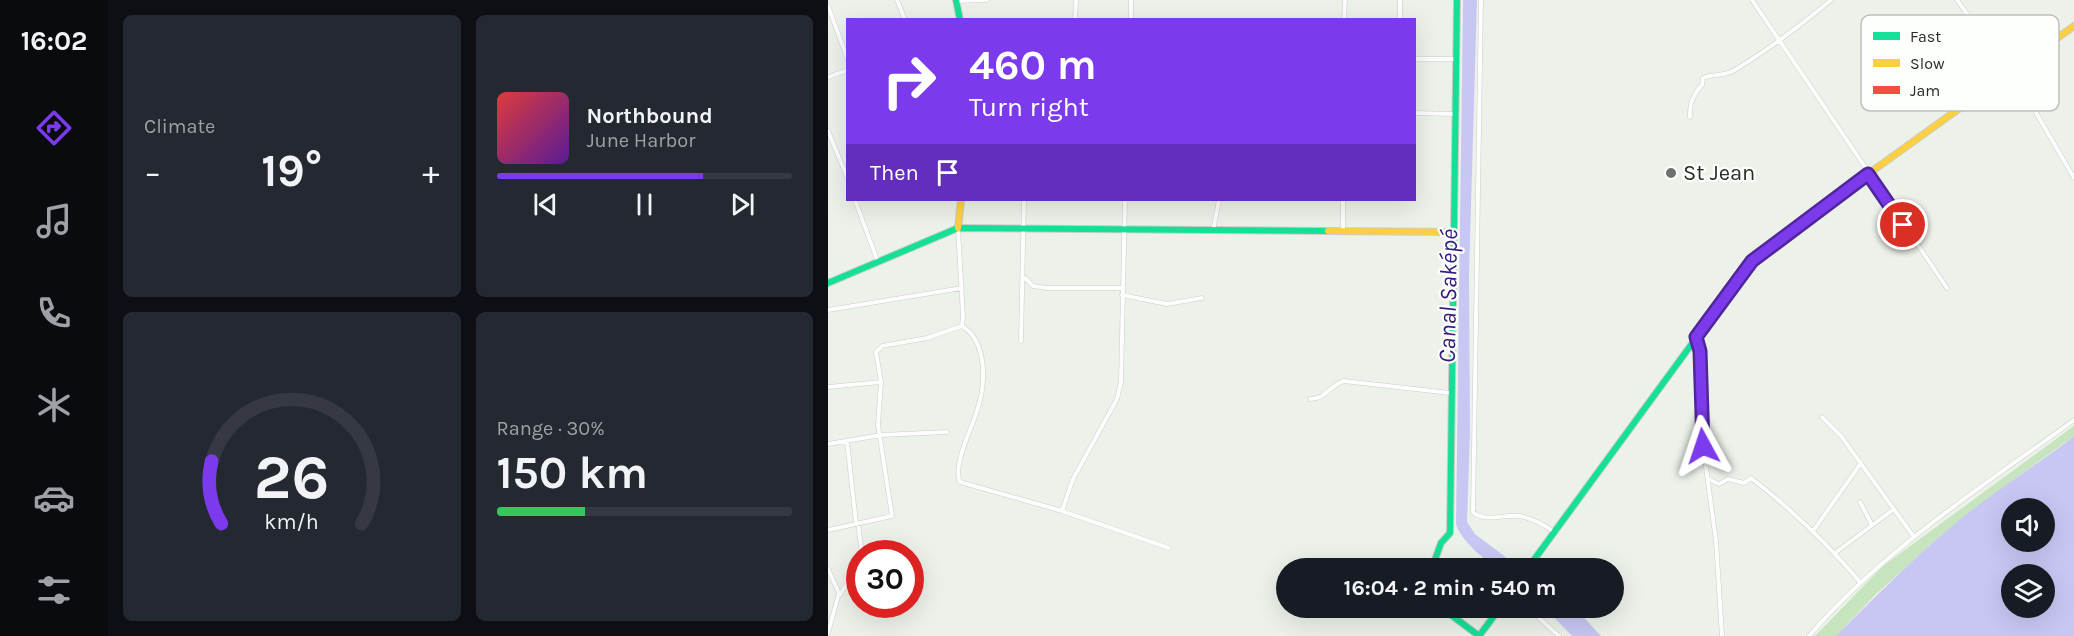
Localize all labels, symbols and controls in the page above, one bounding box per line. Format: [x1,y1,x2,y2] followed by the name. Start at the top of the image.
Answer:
[1861,15,2059,111] legend
[21,25,87,57] text: 16:02
[1910,27,1941,46] text: Fast
[969,40,1097,90] text: 460 m
[870,42,948,120] icon: right
[1910,54,1945,73] text: Slow
[1910,81,1940,100] text: Jam
[969,91,1089,123] text: Turn right
[587,103,713,129] text: Northbound
[33,107,75,149] icon: directions
[144,115,215,138] text: Climate
[587,129,695,152] text: June Harbor
[261,145,322,197] text: 19°
[144,153,161,191] text: −
[422,153,439,191] text: +
[931,156,964,189] icon: arrive
[870,160,919,186] text: Then
[1683,160,1755,186] place label: St Jean
[1664,166,1678,180] marker: St Jean
[529,188,562,221] icon: previous
[628,188,661,221] icon: pause
[726,188,759,221] icon: next
[1877,199,1928,250] pin
[33,200,75,242] icon: music
[1886,208,1919,241] icon: arrive
[1433,229,1463,363] water label: Canal Saképé
[33,292,75,334] icon: phone
[33,384,75,426] icon: climate
[1671,414,1735,478] position arrow
[497,417,605,440] text: Range · 30%
[254,441,330,514] text: 26
[497,447,648,499] text: 150 km
[33,477,75,519] icon: car
[2001,498,2055,618] map controls
[2001,498,2055,552] button: sound
[265,509,319,534] text: km/h
[846,540,924,618] speed limit sign: 30
[2001,564,2055,618] button: layers
[33,569,75,611] icon: filters
[1344,575,1556,601] text: 16:04 · 2 min · 540 m

